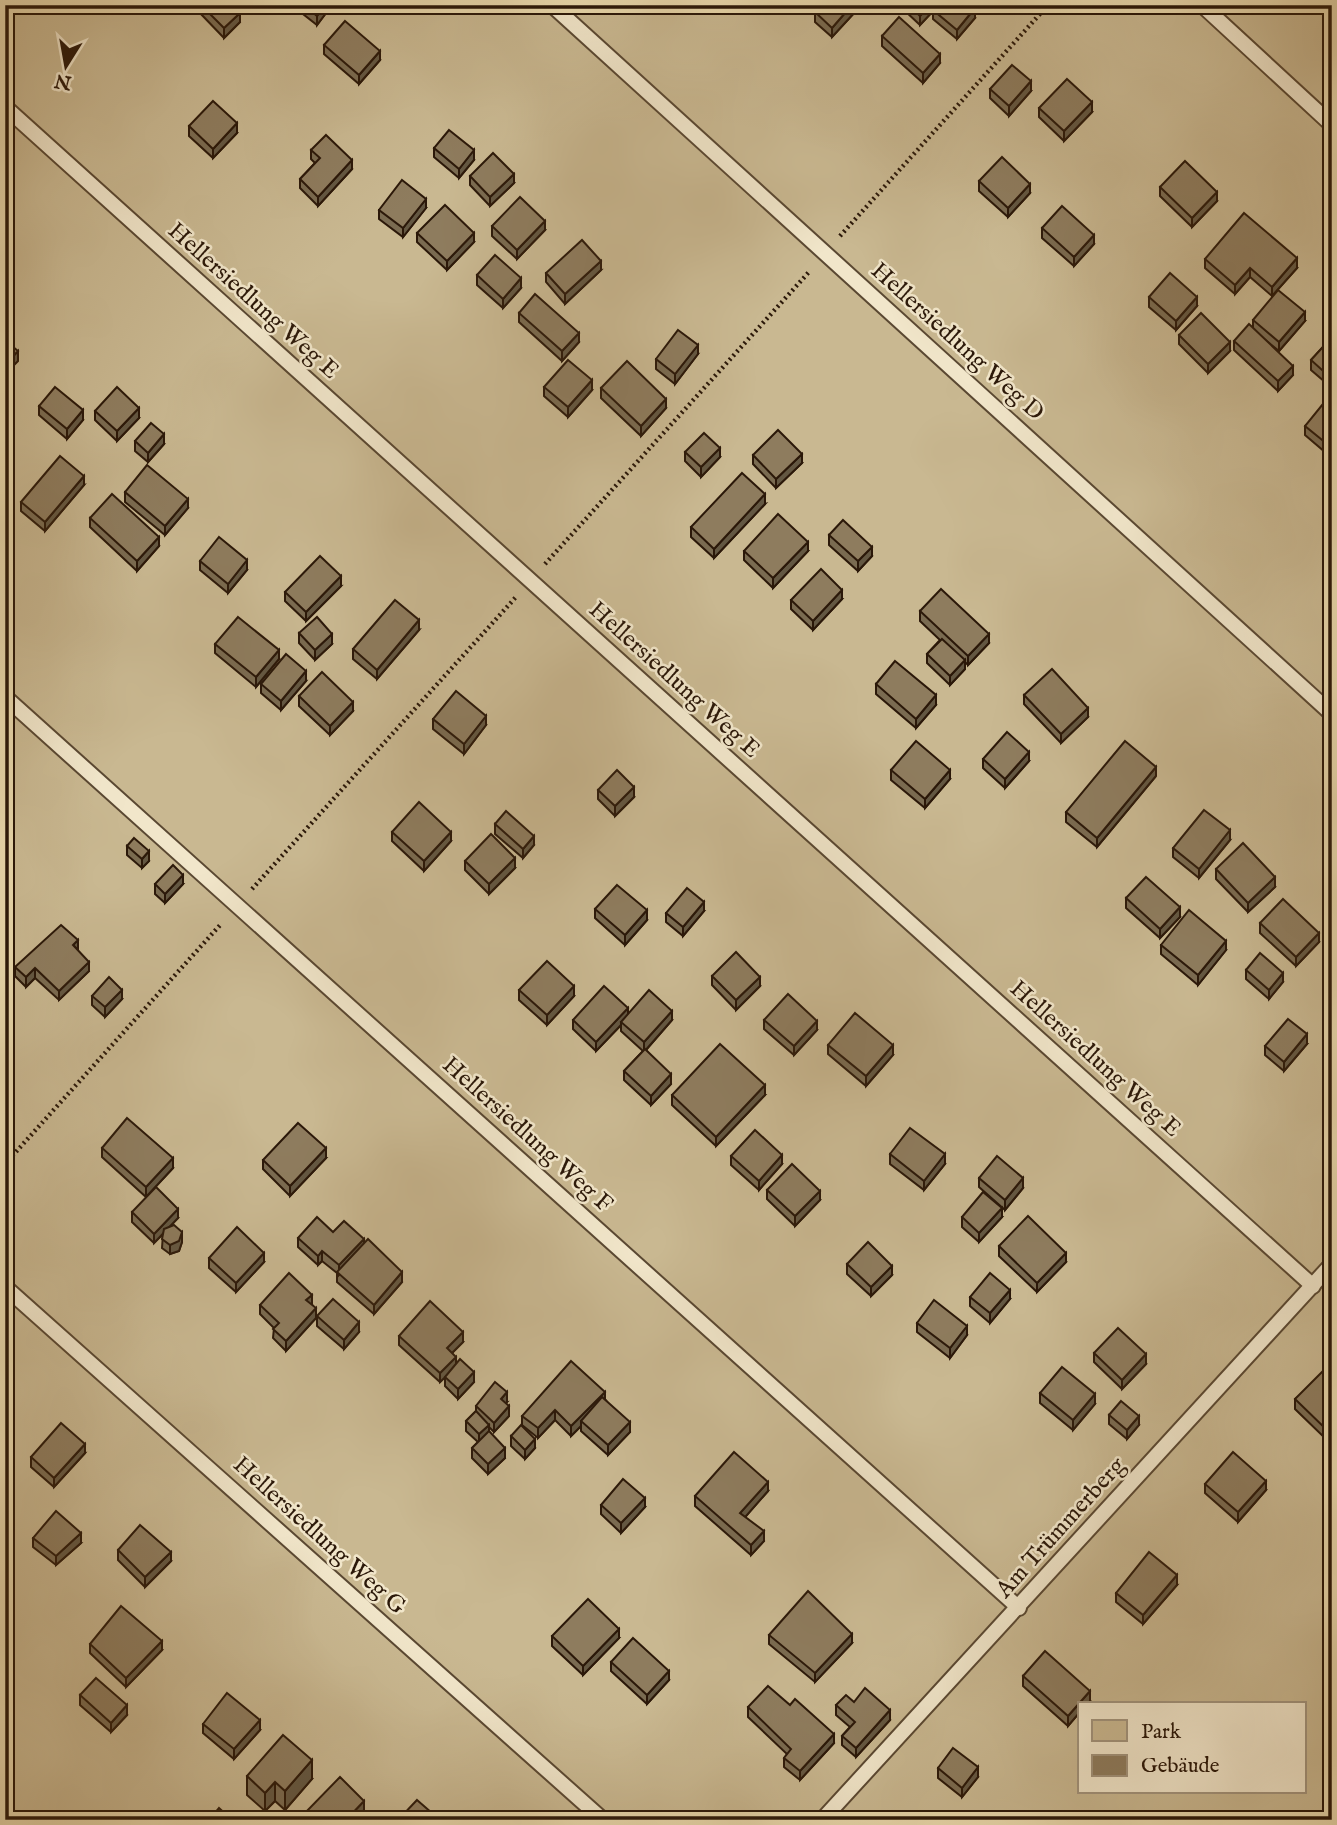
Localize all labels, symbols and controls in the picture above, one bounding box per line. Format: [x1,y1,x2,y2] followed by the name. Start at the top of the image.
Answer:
[32,32,102,102] north arrow
[52,67,74,94] text: N
[161,216,345,386] street label: Hellersiedlung Weg E
[864,256,1050,428] street label: Hellersiedlung Weg D
[582,595,766,765] street label: Hellersiedlung Weg E
[1003,974,1187,1144] street label: Hellersiedlung Weg E
[435,1050,619,1220] street label: Hellersiedlung Weg F
[226,1450,412,1622] street label: Hellersiedlung Weg G
[989,1450,1133,1606] street label: Am Trümmerberg
[1078,1702,1306,1794] legend
[1141,1719,1182,1746] text: Park
[1141,1753,1220,1780] text: Gebäude

